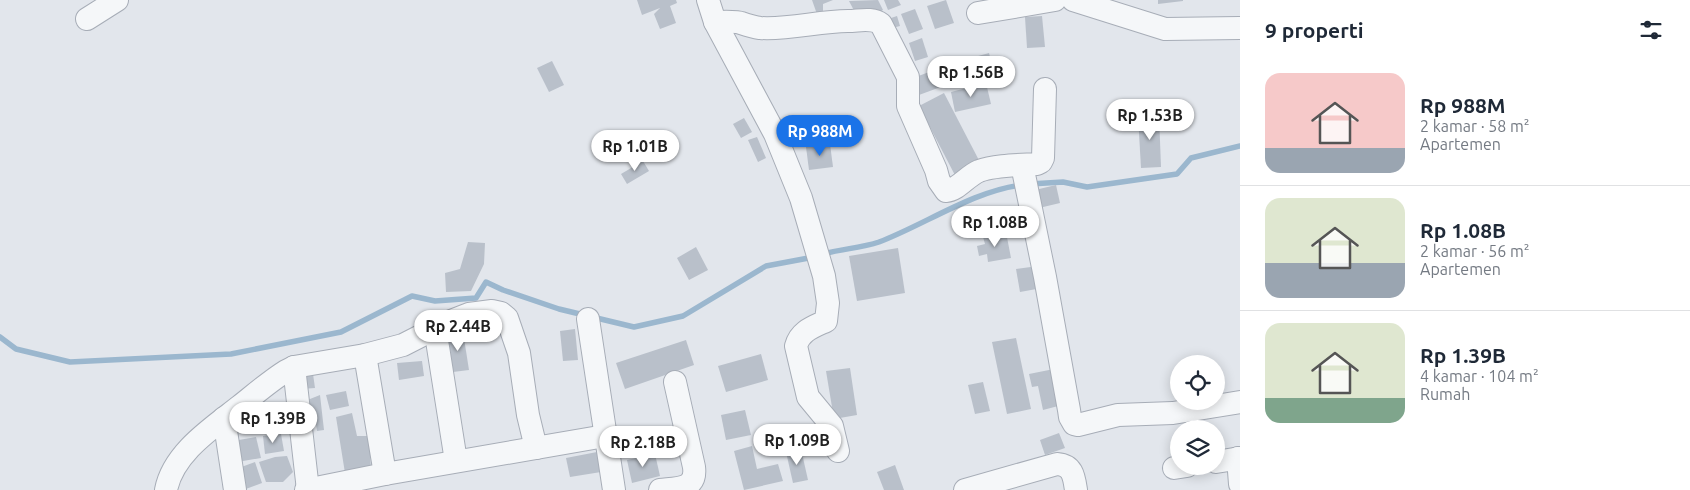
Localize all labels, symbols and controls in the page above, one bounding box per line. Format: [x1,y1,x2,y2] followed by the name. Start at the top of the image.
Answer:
[1637,16,1665,44] icon: filters
[1265,18,1364,42] text: 9 properti
[919,56,1023,98] pin: Rp 1.56B
[938,63,1004,81] text: Rp 1.56B
[1305,93,1365,153] icon: home
[1420,93,1506,117] text: Rp 988M
[1098,98,1202,141] pin: Rp 1.53B
[1117,106,1183,124] text: Rp 1.53B
[774,114,866,157] pin: Rp 988M
[1420,117,1530,135] text: 2 kamar · 58 m²
[787,122,853,140] text: Rp 988M
[583,130,687,172] pin: Rp 1.01B
[1420,135,1501,153] text: Apartemen
[602,137,668,155] text: Rp 1.01B
[943,206,1047,248] pin: Rp 1.08B
[962,213,1028,231] text: Rp 1.08B
[1305,218,1365,278] icon: home
[1420,218,1506,242] text: Rp 1.08B
[1420,242,1530,260] text: 2 kamar · 56 m²
[1420,260,1501,278] text: Apartemen
[406,310,510,352] pin: Rp 2.44B
[425,317,491,335] text: Rp 2.44B
[1305,343,1365,403] icon: home
[1420,343,1506,367] text: Rp 1.39B
[1170,355,1225,475] map controls
[1170,355,1225,410] button: locate
[1420,367,1539,385] text: 4 kamar · 104 m²
[1420,385,1470,403] text: Rumah
[221,402,325,444] pin: Rp 1.39B
[240,409,306,427] text: Rp 1.39B
[1170,420,1225,475] button: layers
[745,424,849,466] pin: Rp 1.09B
[591,426,695,468] pin: Rp 2.18B
[764,431,830,449] text: Rp 1.09B
[610,433,676,451] text: Rp 2.18B

